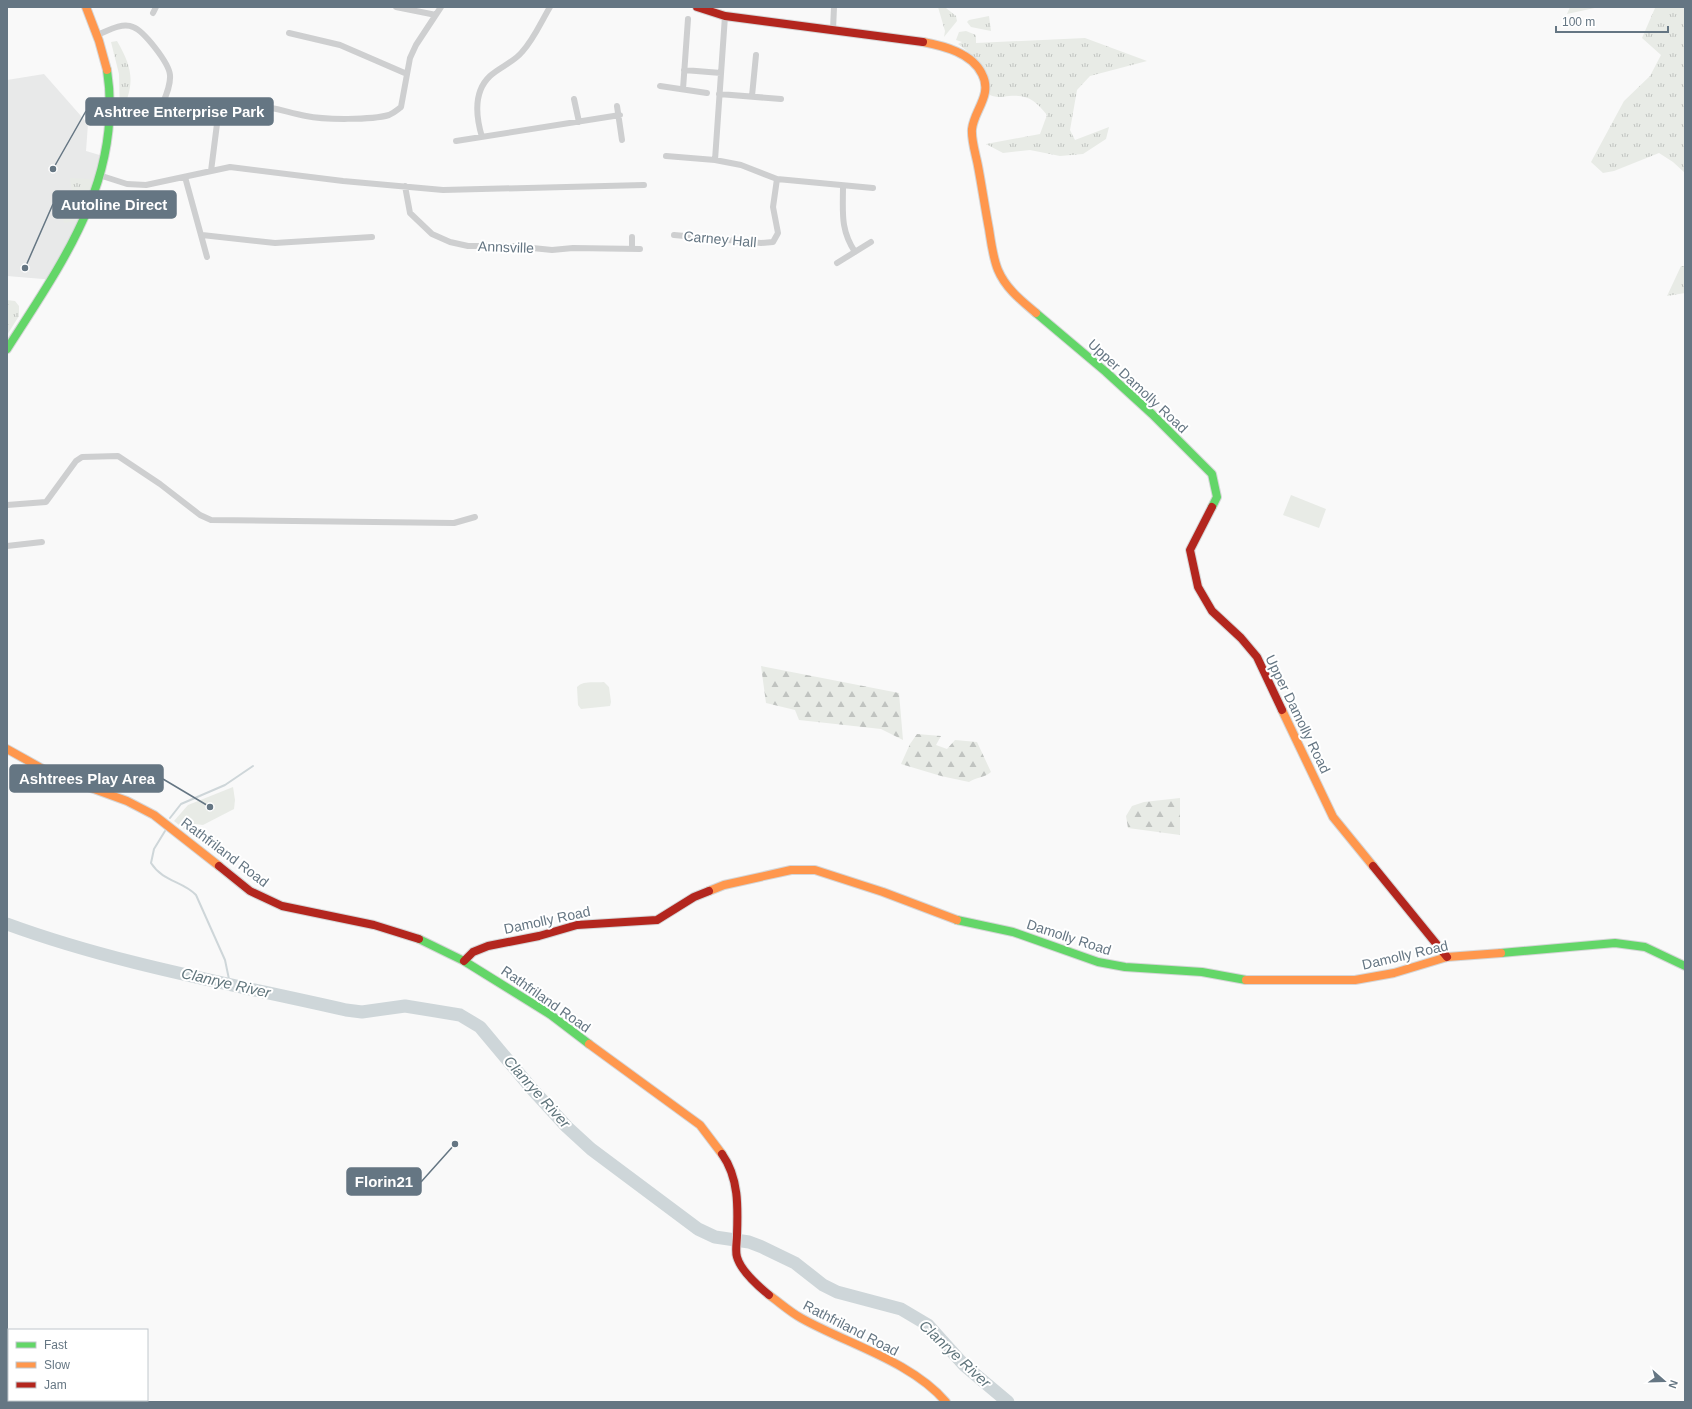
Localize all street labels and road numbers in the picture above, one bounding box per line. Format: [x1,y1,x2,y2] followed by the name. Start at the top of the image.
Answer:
[683,228,757,250] street label: Carney Hall
[478,238,534,256] street label: Annsville
[1085,336,1191,436] street label: Upper Damolly Road
[1262,652,1334,776] street label: Upper Damolly Road
[178,814,272,890] street label: Rathfriland Road
[502,903,592,937] street label: Damolly Road
[1025,916,1113,958] street label: Damolly Road
[1360,937,1450,973] street label: Damolly Road
[498,962,594,1036] street label: Rathfriland Road
[801,1297,901,1359] street label: Rathfriland Road

